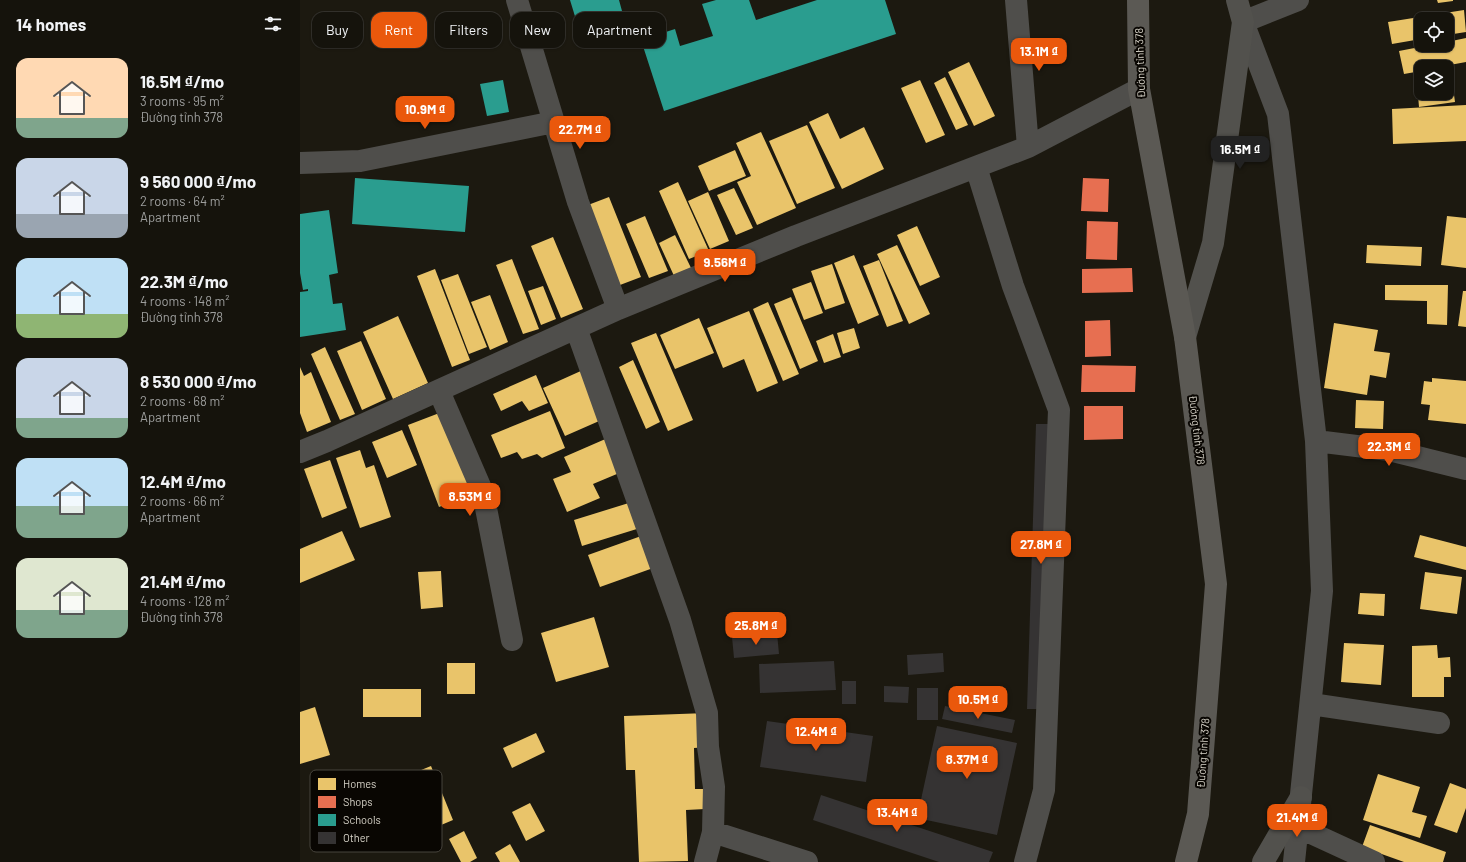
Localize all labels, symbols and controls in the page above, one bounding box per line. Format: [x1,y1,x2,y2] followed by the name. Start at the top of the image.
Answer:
[312,12,363,48] chip: Buy
[371,12,427,48] chip: Rent
[435,12,502,48] chip: Filters
[510,12,565,48] chip: New
[573,12,666,48] chip: Apartment
[1414,12,1454,100] map controls
[1414,12,1454,52] button: locate
[262,13,284,35] icon: filters
[16,14,86,34] text: 14 homes
[1132,27,1147,98] street label: Đường tỉnh 378
[1002,38,1076,72] pin: 13.1M ₫
[1020,43,1058,59] text: 13.1M ₫
[1414,60,1454,100] button: layers
[140,71,224,91] text: 16.5M ₫/mo
[48,74,96,122] icon: home
[140,93,224,109] text: 3 rooms · 95 m²
[388,96,462,130] pin: 10.9M ₫
[405,101,446,117] text: 10.9M ₫
[140,109,223,125] text: Đường tỉnh 378
[543,116,617,150] pin: 22.7M ₫
[558,121,602,137] text: 22.7M ₫
[1203,136,1277,170] pin: 16.5M ₫
[1220,141,1260,157] text: 16.5M ₫
[140,171,256,191] text: 9 560 000 ₫/mo
[48,174,96,222] icon: home
[140,193,225,209] text: 2 rooms · 64 m²
[140,209,201,225] text: Apartment
[688,249,762,283] pin: 9.56M ₫
[704,254,746,270] text: 9.56M ₫
[140,271,228,291] text: 22.3M ₫/mo
[48,274,96,322] icon: home
[140,293,230,309] text: 4 rooms · 148 m²
[140,309,223,325] text: Đường tỉnh 378
[140,371,256,391] text: 8 530 000 ₫/mo
[48,374,96,422] icon: home
[140,393,224,409] text: 2 rooms · 68 m²
[1187,394,1208,466] street label: Đường tỉnh 378
[140,409,201,425] text: Apartment
[1352,433,1426,467] pin: 22.3M ₫
[1367,438,1411,454] text: 22.3M ₫
[140,471,226,491] text: 12.4M ₫/mo
[48,474,96,522] icon: home
[433,483,507,517] pin: 8.53M ₫
[448,488,492,504] text: 8.53M ₫
[140,493,224,509] text: 2 rooms · 66 m²
[140,509,201,525] text: Apartment
[1004,531,1078,565] pin: 27.8M ₫
[1020,536,1062,552] text: 27.8M ₫
[140,571,226,591] text: 21.4M ₫/mo
[48,574,96,622] icon: home
[140,593,229,609] text: 4 rooms · 128 m²
[140,609,223,625] text: Đường tỉnh 378
[719,612,793,646] pin: 25.8M ₫
[734,617,778,633] text: 25.8M ₫
[941,686,1015,720] pin: 10.5M ₫
[957,691,999,707] text: 10.5M ₫
[1194,717,1211,788] street label: Đường tỉnh 378
[779,718,853,752] pin: 12.4M ₫
[795,723,837,739] text: 12.4M ₫
[930,746,1004,780] pin: 8.37M ₫
[946,751,988,767] text: 8.37M ₫
[310,770,442,852] legend
[343,777,376,790] text: Homes
[343,795,373,808] text: Shops
[860,799,934,833] pin: 13.4M ₫
[876,804,918,820] text: 13.4M ₫
[1260,804,1334,838] pin: 21.4M ₫
[1276,809,1318,825] text: 21.4M ₫
[343,813,381,826] text: Schools
[343,831,370,844] text: Other

